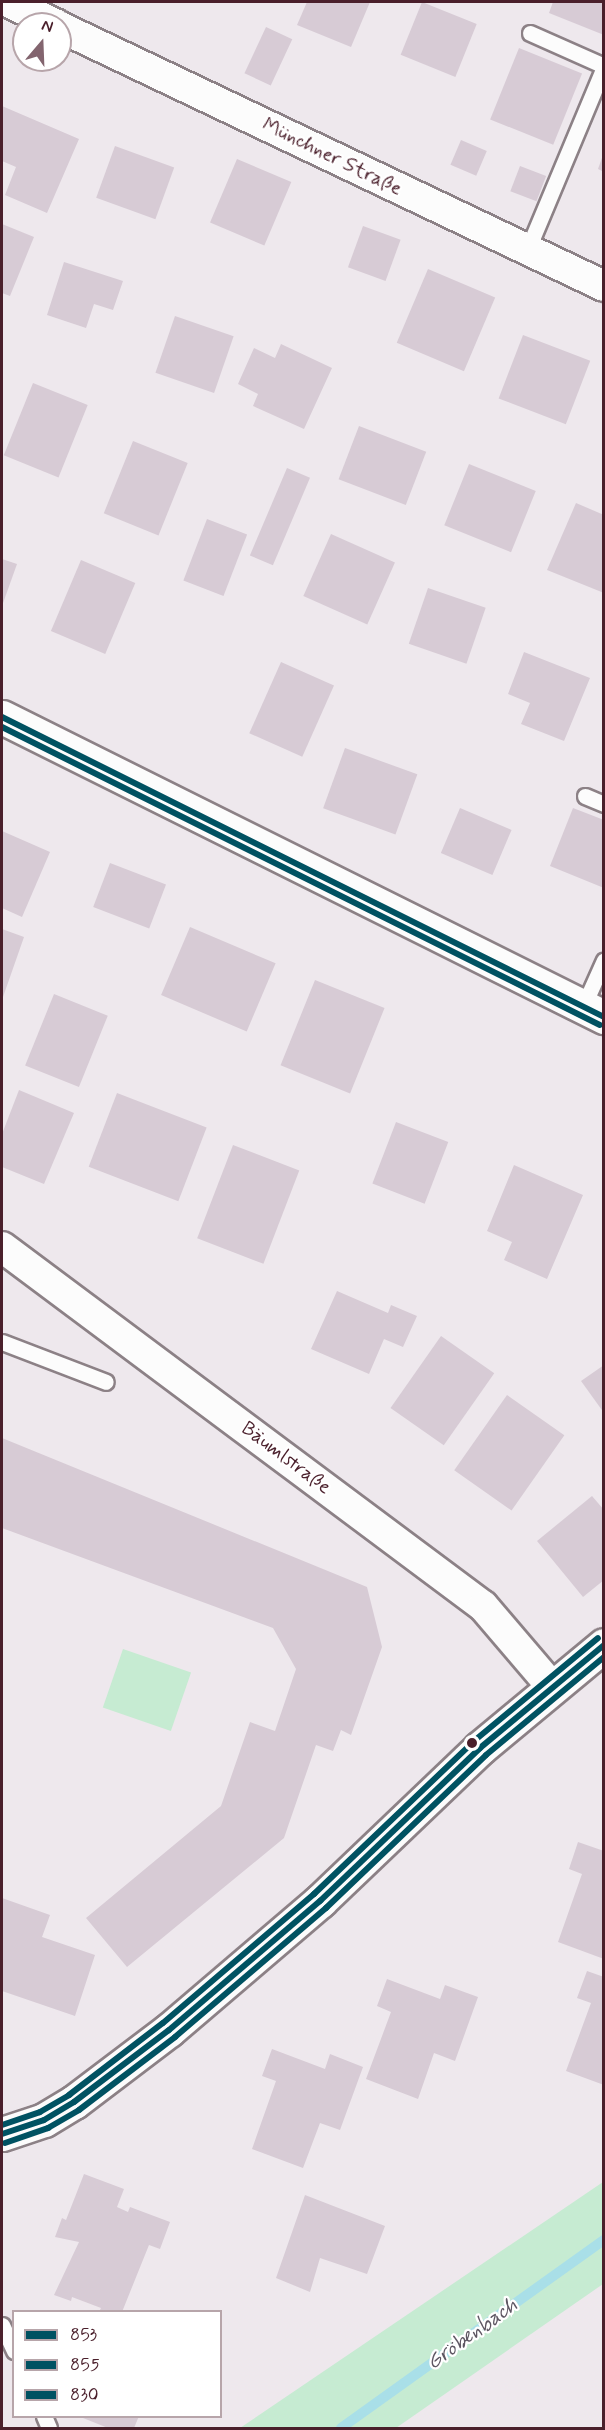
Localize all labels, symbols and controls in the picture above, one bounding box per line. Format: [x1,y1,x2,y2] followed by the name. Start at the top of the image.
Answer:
[12,12,72,72] north arrow
[39,15,56,38] text: N
[260,114,404,200] street label: Münchner Straße
[236,1416,336,1500] street label: Bäumlstraße
[466,1737,478,1749] unlabelled marker
[422,2293,522,2375] water label: Gröbenbach
[12,2310,222,2418] legend
[70,2323,97,2347] text: 853
[70,2353,100,2377] text: 855
[70,2383,99,2407] text: 830

